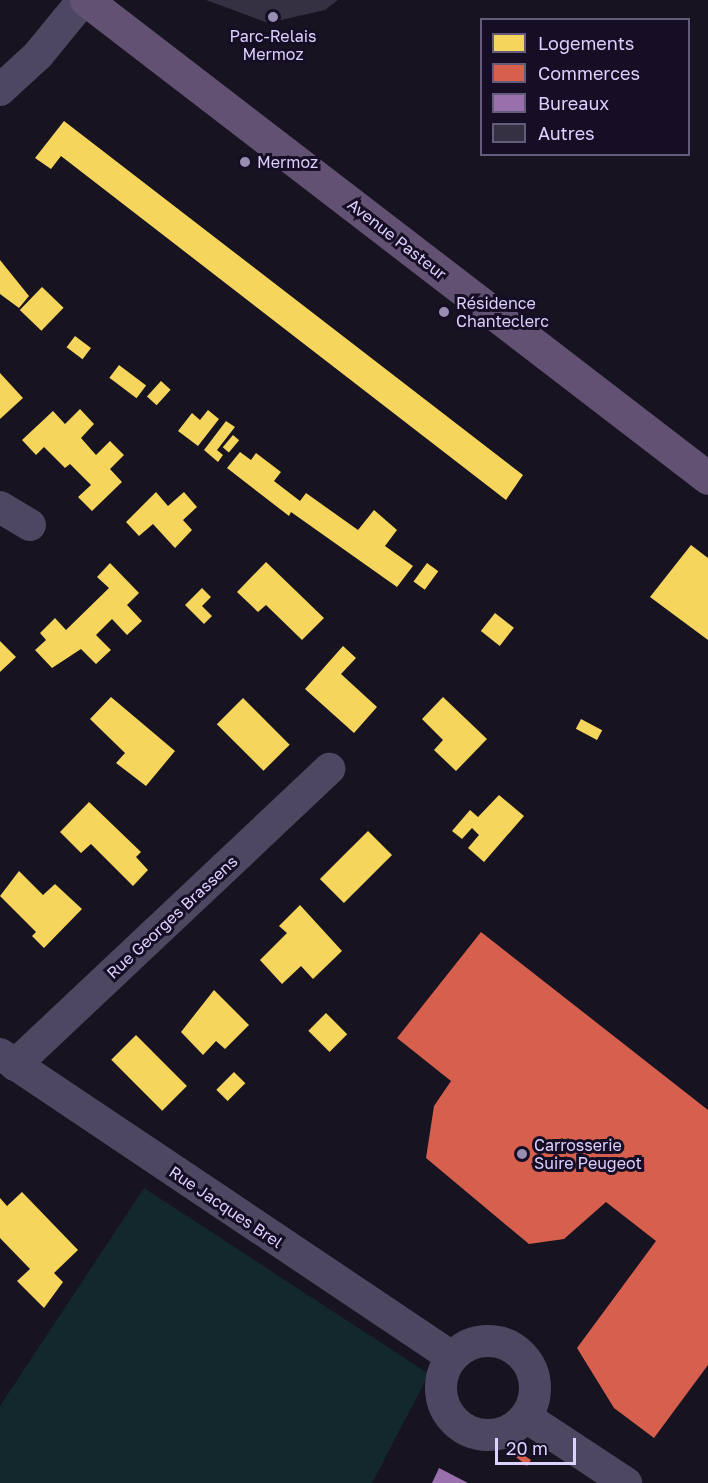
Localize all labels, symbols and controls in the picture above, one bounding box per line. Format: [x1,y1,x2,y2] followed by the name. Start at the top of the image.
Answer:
[266,10,280,24] marker: Parc-Relais Mermoz
[480,18,690,156] legend
[229,26,317,64] place label: Parc-Relais Mermoz
[538,32,634,54] text: Logements
[538,62,640,84] text: Commerces
[538,92,609,114] text: Bureaux
[538,122,595,144] text: Autres
[257,152,318,172] place label: Mermoz
[238,155,252,169] marker: Mermoz
[344,195,450,283] street label: Avenue Pasteur
[456,293,549,331] place label: Résidence Chanteclerc
[437,305,451,319] marker: Résidence Chanteclerc
[103,851,241,983] street label: Rue Georges Brassens
[534,1135,642,1173] place label: Carrosserie Suire Peugeot
[515,1147,529,1161] marker: Carrosserie Suire Peugeot
[166,1162,286,1252] street label: Rue Jacques Brel
[498,1426,579,1464] scale bar
[506,1437,548,1459] text: 20 m

